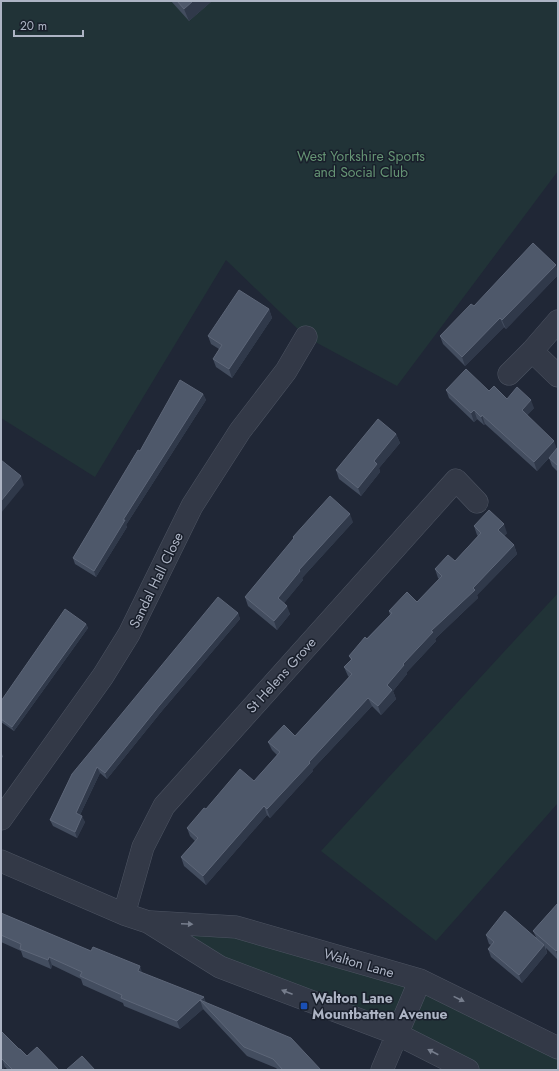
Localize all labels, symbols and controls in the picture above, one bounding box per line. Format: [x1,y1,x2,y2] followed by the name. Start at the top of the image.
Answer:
[14,12,83,38] scale bar
[20,17,47,35] text: 20 m
[297,146,425,182] park label: West Yorkshire Sports and Social Club
[124,529,188,631] street label: Sandal Hall Close
[241,633,321,717] street label: St Helens Grove
[181,921,193,928] one-way arrow
[321,943,397,983] street label: Walton Lane
[312,988,448,1024] place label: Walton Lane Mountbatten Avenue
[280,989,292,995] one-way arrow
[453,996,464,1002] one-way arrow
[299,1001,309,1011] marker: Walton Lane Mountbatten Avenue
[427,1049,438,1056] one-way arrow

